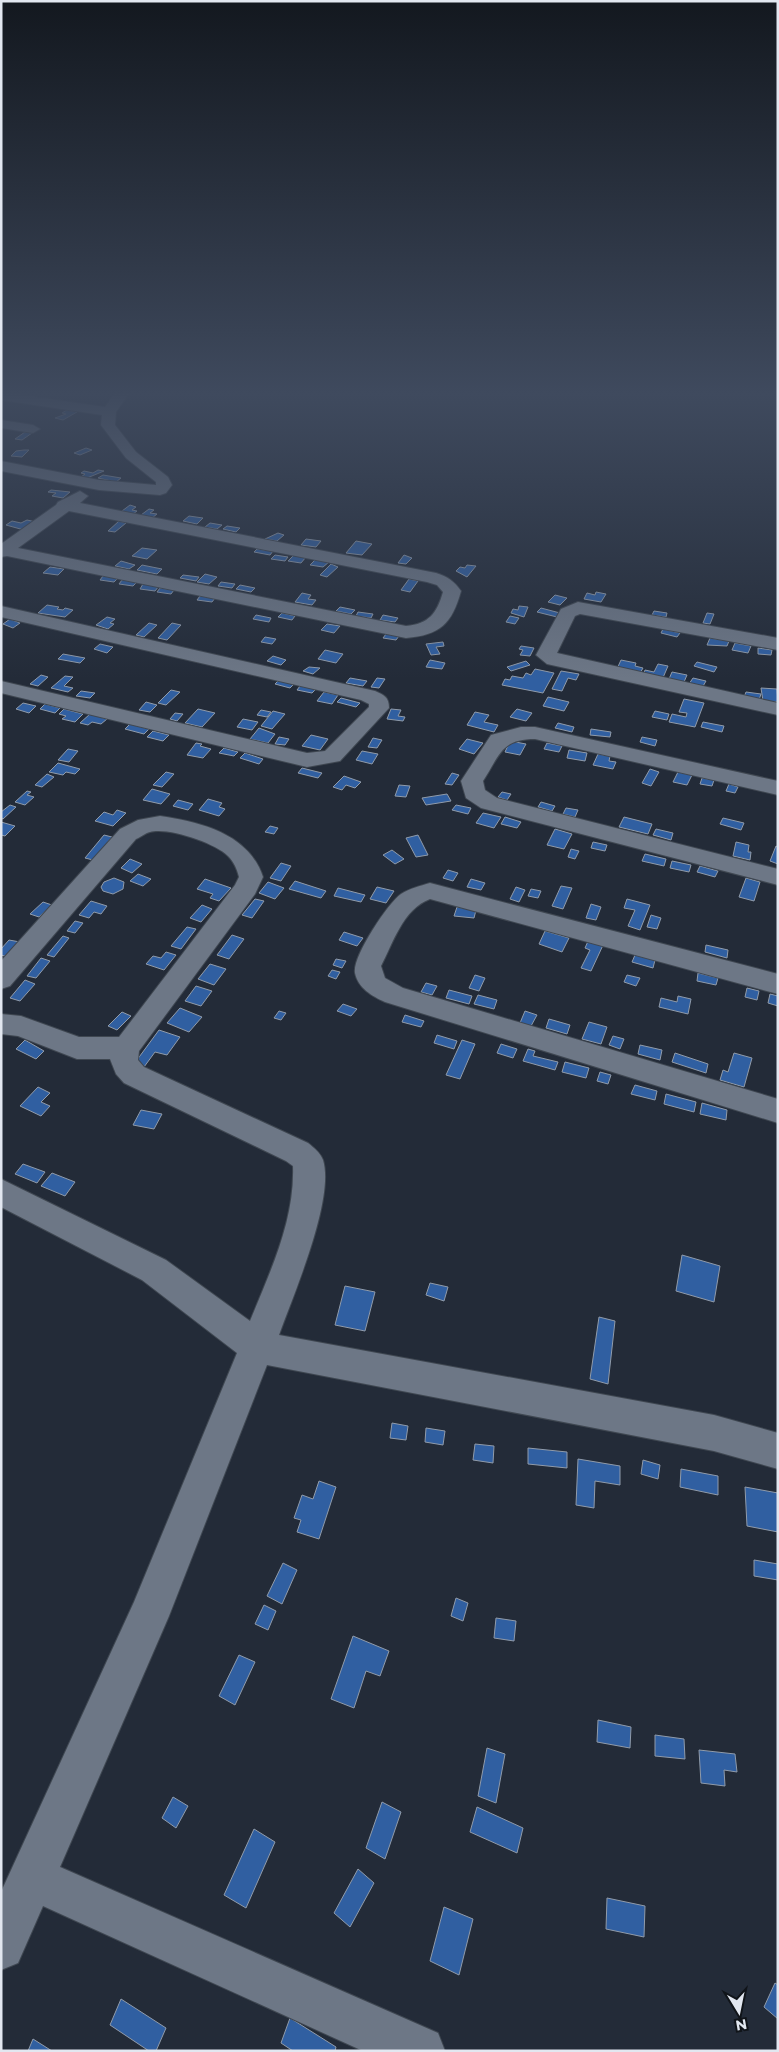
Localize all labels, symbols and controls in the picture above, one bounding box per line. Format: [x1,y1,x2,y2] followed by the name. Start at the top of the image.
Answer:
[714,1987,764,2037] north arrow
[734,2015,748,2035] text: N

